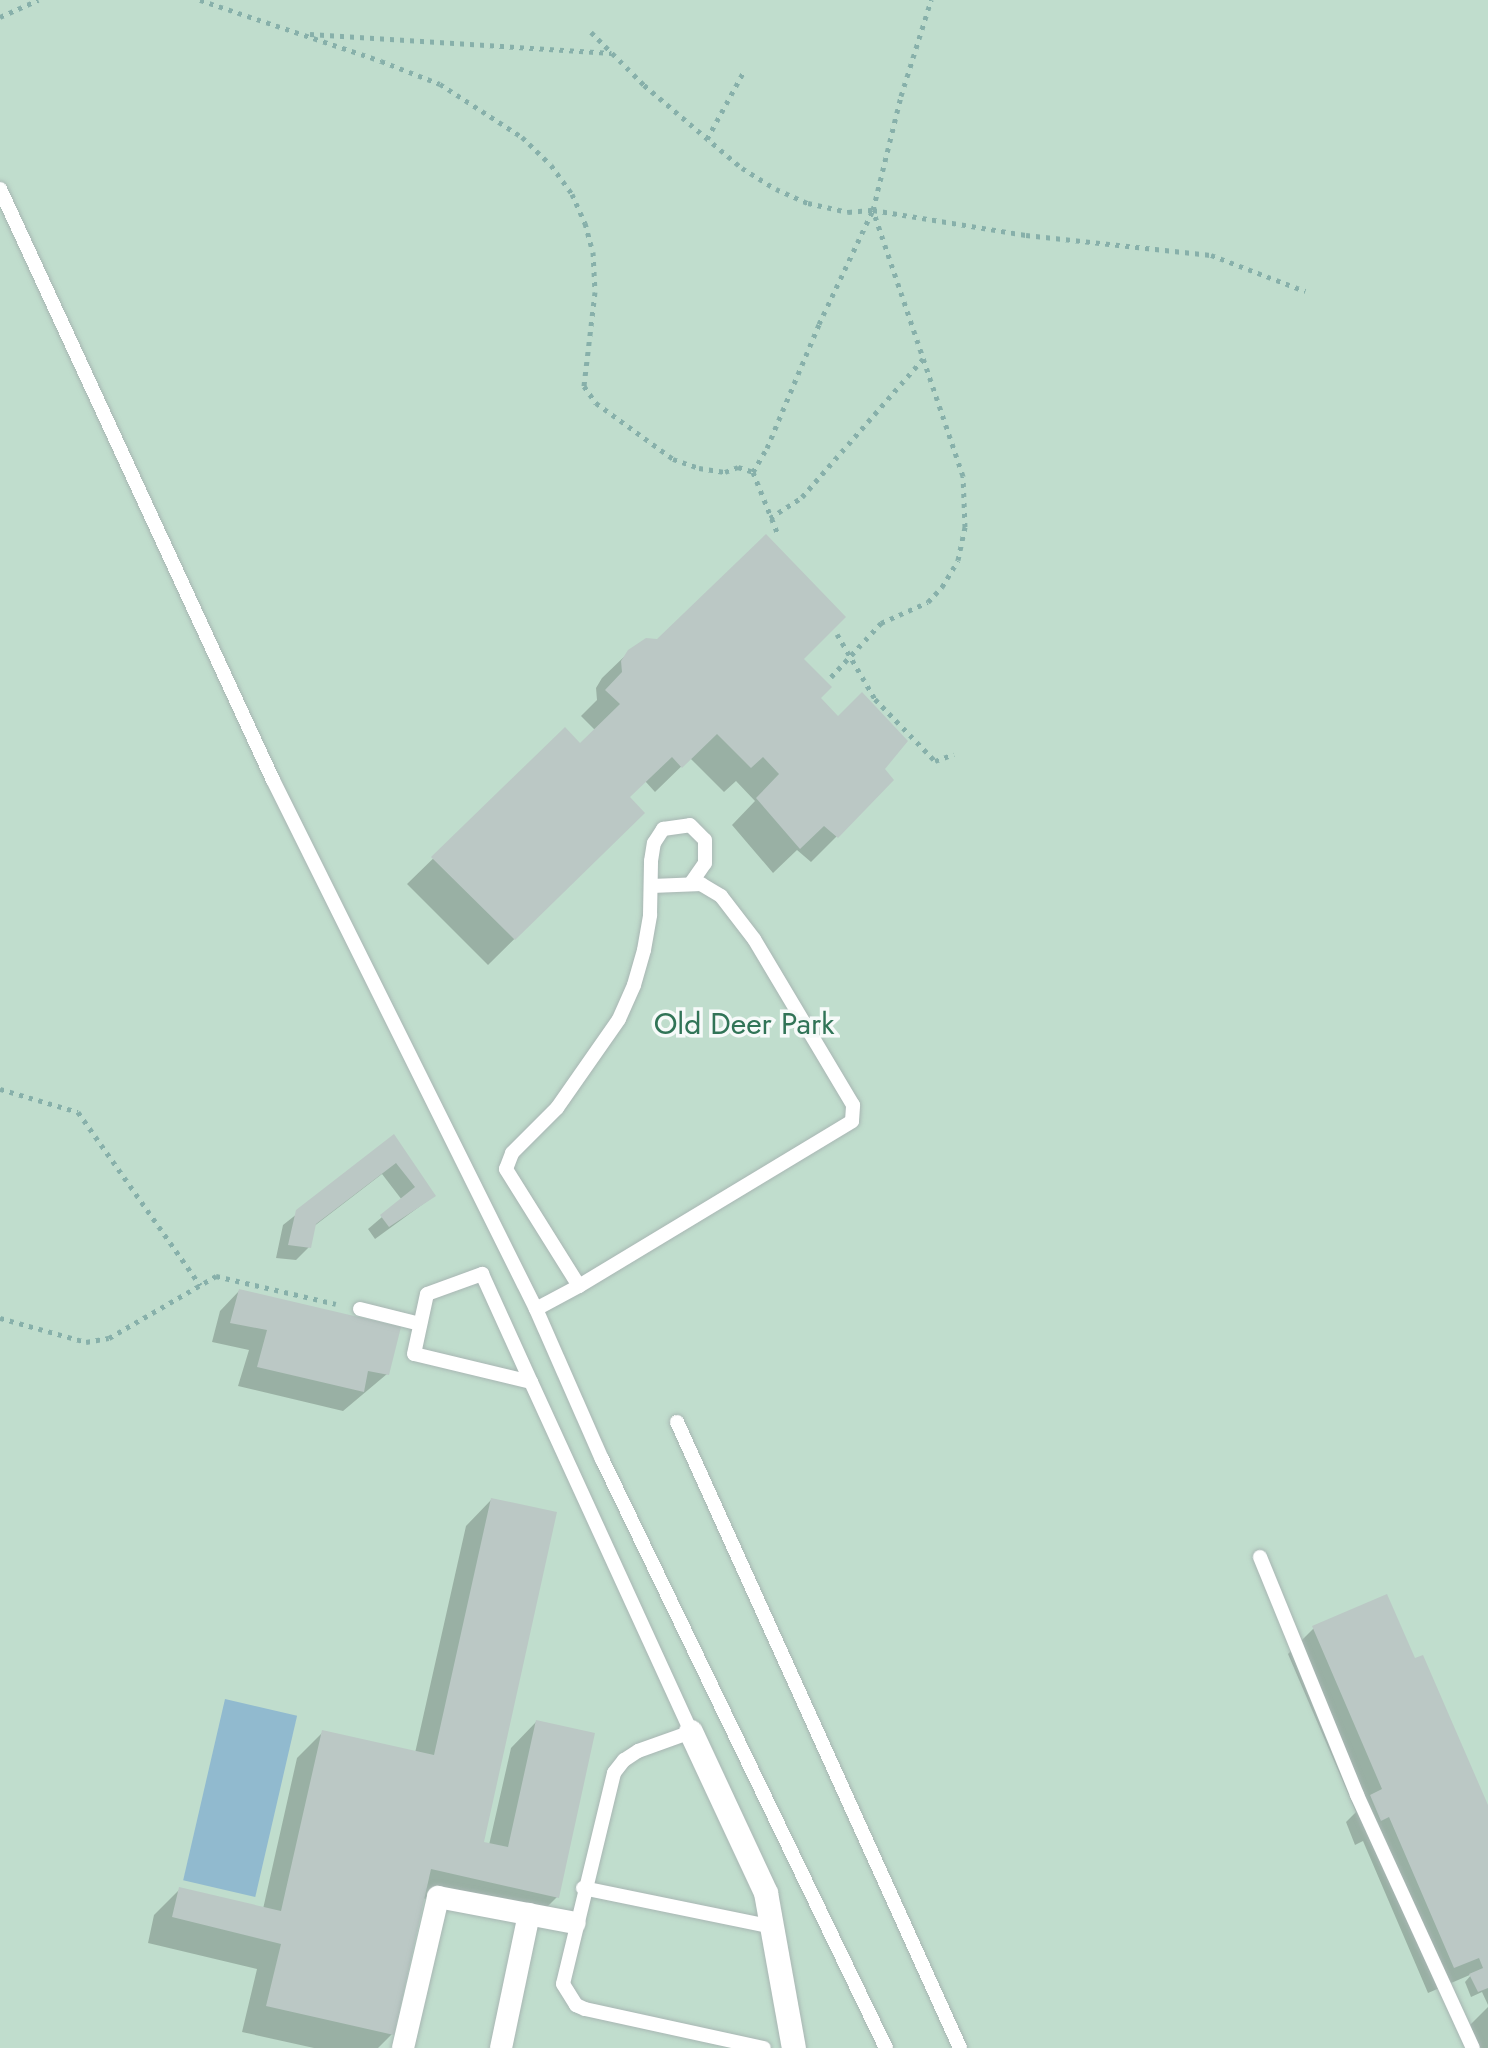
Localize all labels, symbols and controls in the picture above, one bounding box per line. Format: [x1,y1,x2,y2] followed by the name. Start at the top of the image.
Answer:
[654,1006,834,1042] park label: Old Deer Park

